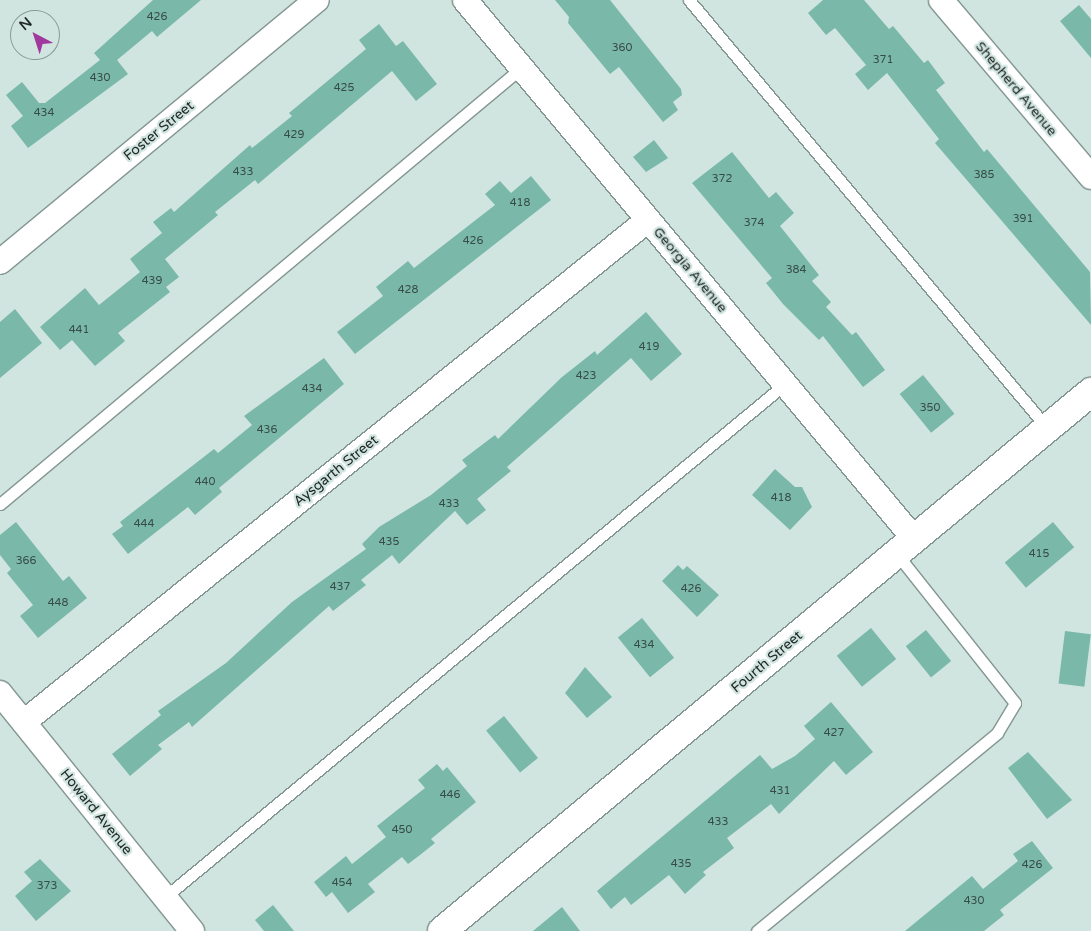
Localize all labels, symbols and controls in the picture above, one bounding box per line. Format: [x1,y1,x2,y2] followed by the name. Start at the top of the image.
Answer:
[10,10,60,60] north arrow
[147,10,167,24] house number: 426
[16,14,35,34] text: N
[972,38,1060,140] street label: Shepherd Avenue
[612,41,632,55] house number: 360
[873,53,893,67] house number: 371
[90,71,110,85] house number: 430
[334,81,354,95] house number: 425
[121,98,197,164] street label: Foster Street
[34,106,54,120] house number: 434
[284,128,304,142] house number: 429
[233,165,253,179] house number: 433
[974,168,994,182] house number: 385
[712,172,732,186] house number: 372
[510,196,530,210] house number: 418
[1013,212,1033,226] house number: 391
[744,216,764,230] house number: 374
[649,224,731,316] street label: Georgia Avenue
[463,234,483,248] house number: 426
[786,263,806,277] house number: 384
[142,274,162,288] house number: 439
[398,283,418,297] house number: 428
[69,323,89,337] house number: 441
[639,340,659,354] house number: 419
[576,369,596,383] house number: 423
[302,382,322,396] house number: 434
[920,401,940,415] house number: 350
[257,423,277,437] house number: 436
[290,432,382,510] street label: Aysgarth Street
[195,475,215,489] house number: 440
[771,491,791,505] house number: 418
[439,497,459,511] house number: 433
[134,517,154,531] house number: 444
[379,535,399,549] house number: 435
[1029,547,1049,561] house number: 415
[16,554,36,568] house number: 366
[330,580,350,594] house number: 437
[681,582,701,596] house number: 426
[48,596,68,610] house number: 448
[728,627,806,697] street label: Fourth Street
[634,638,654,652] house number: 434
[824,726,844,740] house number: 427
[56,766,136,858] street label: Howard Avenue
[770,784,790,798] house number: 431
[440,788,460,802] house number: 446
[708,815,728,829] house number: 433
[392,823,412,837] house number: 450
[671,857,691,871] house number: 435
[1022,858,1042,872] house number: 426
[332,876,352,890] house number: 454
[37,879,57,893] house number: 373
[964,894,984,908] house number: 430

